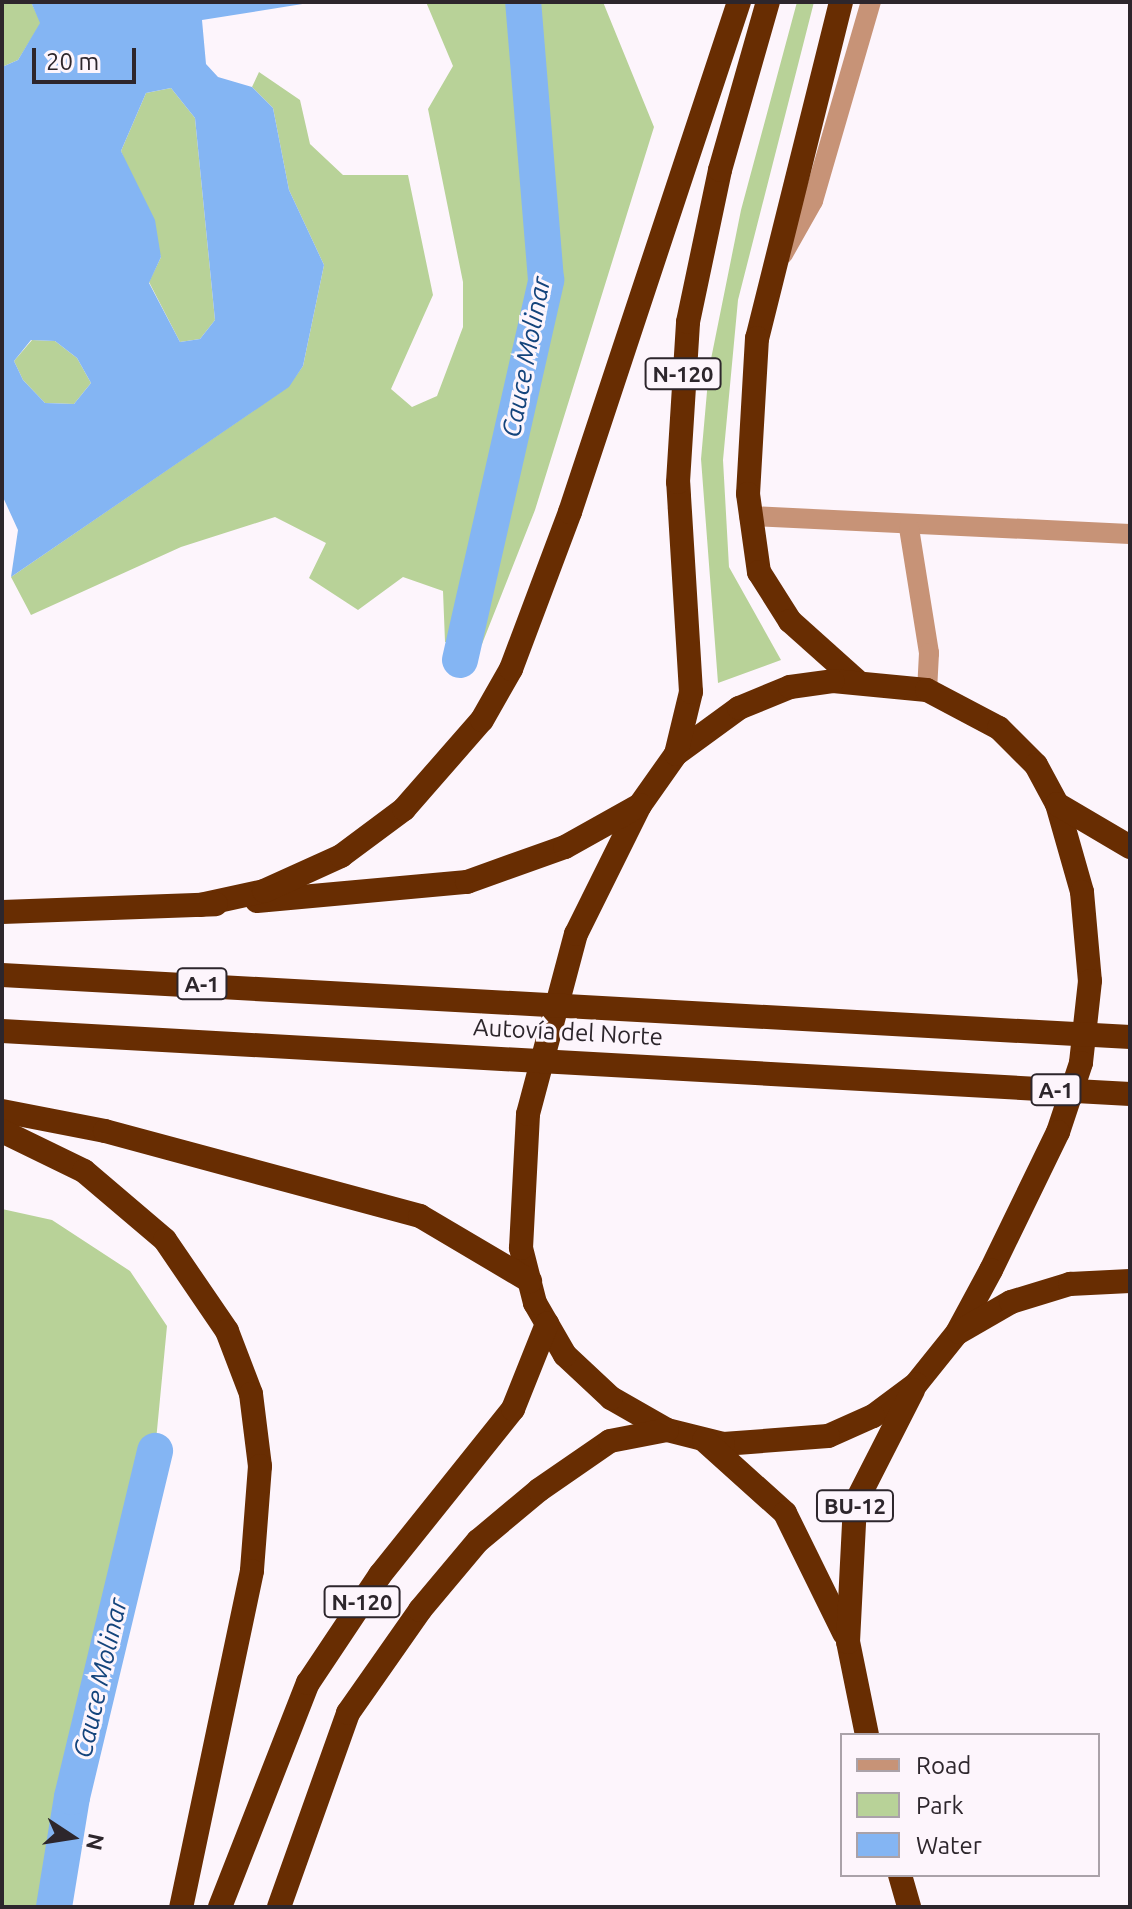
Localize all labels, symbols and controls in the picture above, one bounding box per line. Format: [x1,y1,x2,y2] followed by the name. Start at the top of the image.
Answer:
[36,32,140,82] scale bar
[46,48,99,75] text: 20 m
[495,274,557,440] water label: Cauce Molinar
[643,356,723,392] road number: N-120
[176,966,228,1002] road number: A-1
[472,1013,664,1051] street label: Autovía del Norte
[1030,1072,1082,1108] road number: A-1
[815,1488,895,1524] road number: BU-12
[322,1584,402,1620] road number: N-120
[66,1595,134,1761] water label: Cauce Molinar
[840,1733,1100,1877] legend
[916,1752,971,1779] text: Road
[916,1792,964,1819] text: Park
[32,1797,112,1877] north arrow
[82,1831,110,1853] text: N
[916,1832,982,1859] text: Water

